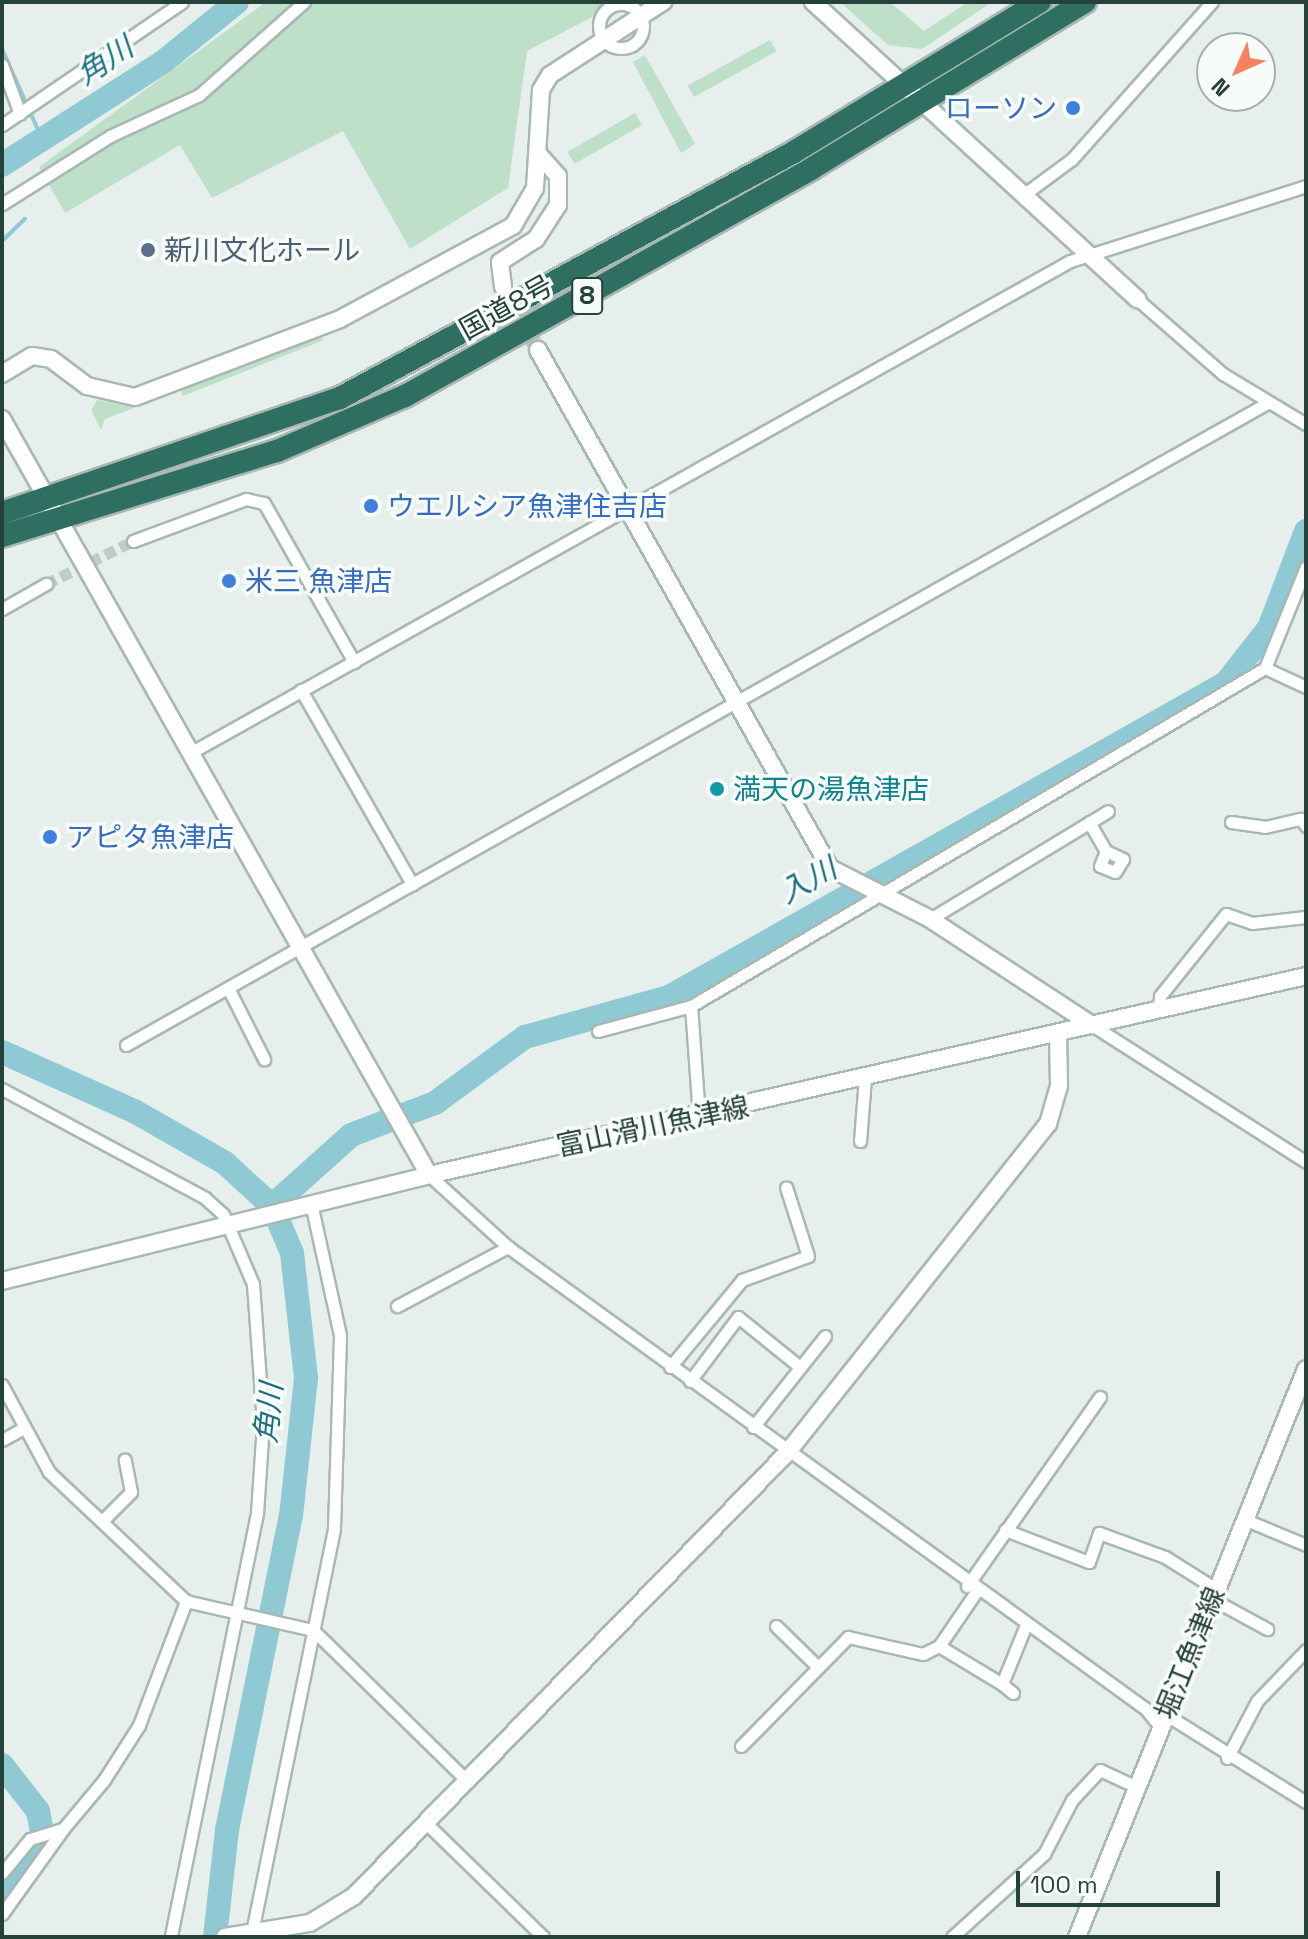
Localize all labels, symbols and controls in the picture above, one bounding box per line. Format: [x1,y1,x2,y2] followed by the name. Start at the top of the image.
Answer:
[70,30,140,92] water label: 角川
[1196,32,1276,112] north arrow
[1205,72,1236,103] text: N
[945,91,1057,125] place label: ローソン
[1064,99,1082,117] marker: ローソン
[164,233,360,267] place label: 新川文化ホール
[139,241,157,259] marker: 新川文化ホール
[453,268,559,346] street label: 国道8号
[571,274,603,318] road number: 8
[387,489,667,523] place label: ウエルシア魚津住吉店
[362,497,380,515] marker: ウエルシア魚津住吉店
[245,564,392,598] place label: 米三 魚津店
[220,572,238,590] marker: 米三 魚津店
[733,772,929,806] place label: 満天の湯魚津店
[708,780,726,798] marker: 満天の湯魚津店
[66,820,234,854] place label: アピタ魚津店
[41,828,59,846] marker: アピタ魚津店
[773,851,843,911] water label: 入川
[554,1089,752,1163] street label: 富山滑川魚津線
[248,1381,290,1445] water label: 角川
[1148,1582,1232,1724] street label: 堀江魚津線
[1020,1855,1224,1905] scale bar
[1030,1869,1098,1900] text: 100 m

